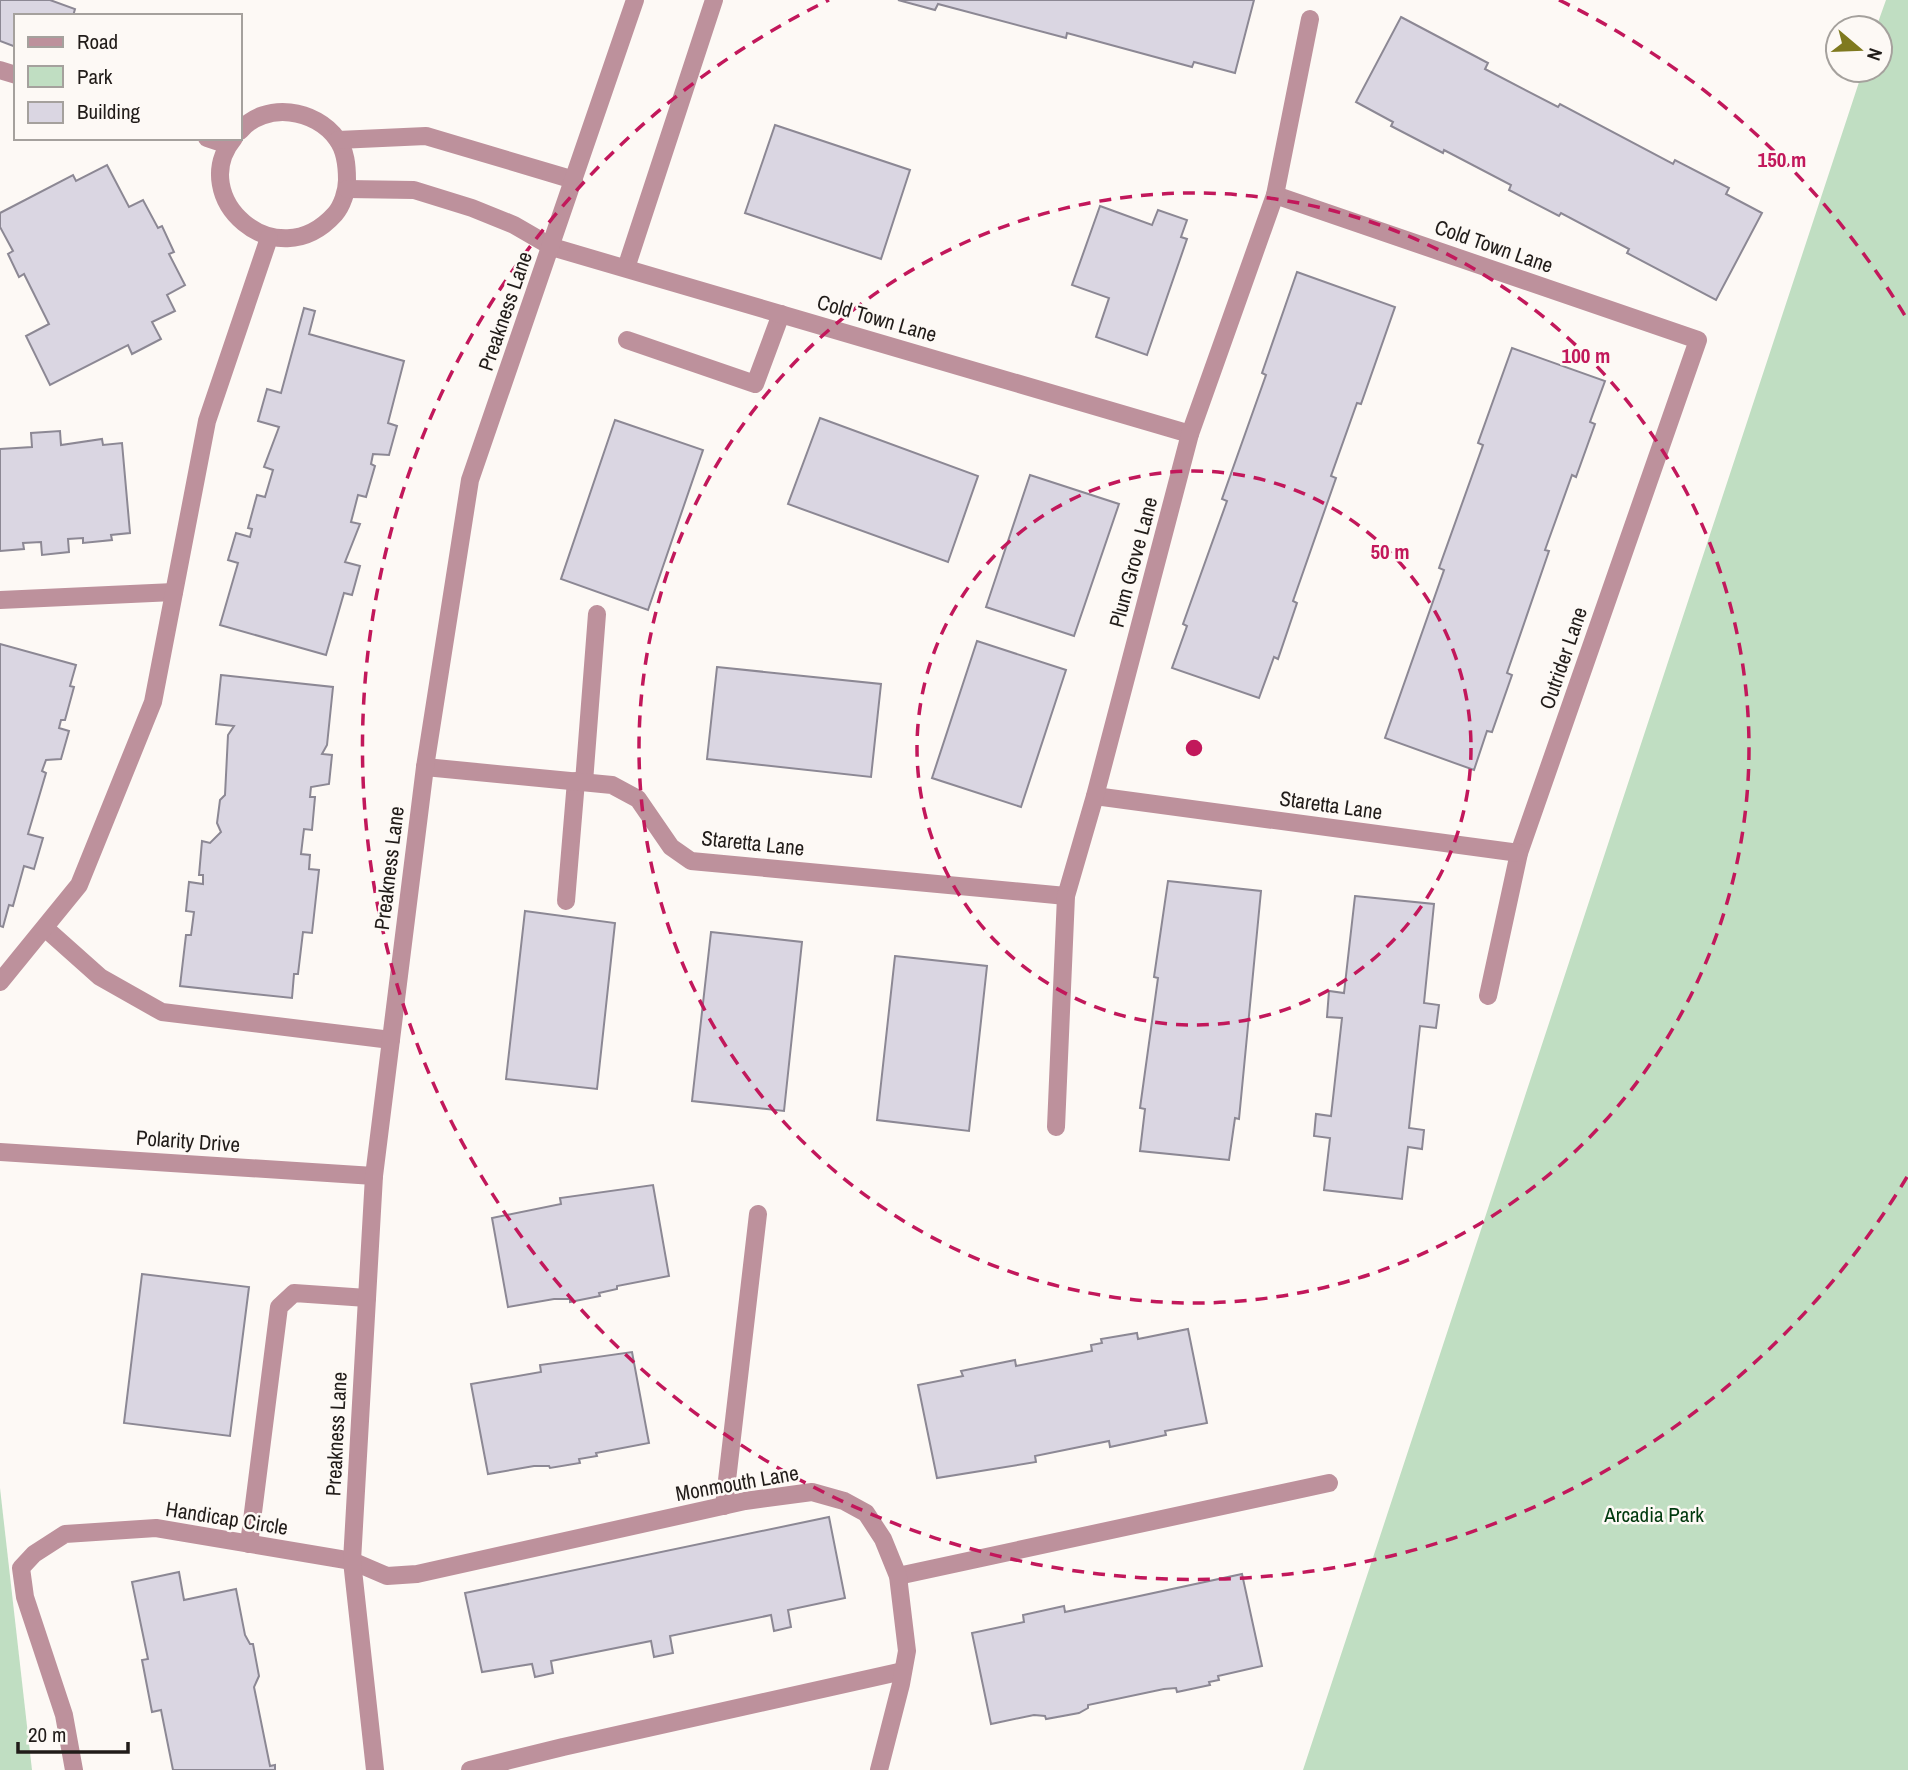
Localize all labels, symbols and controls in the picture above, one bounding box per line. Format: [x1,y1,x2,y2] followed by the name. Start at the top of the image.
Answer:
[14,14,242,140] legend
[1824,14,1894,84] north arrow
[77,27,118,56] text: Road
[1861,45,1889,64] text: N
[77,62,113,91] text: Park
[77,97,141,126] text: Building
[1758,145,1806,174] text: 150 m
[1431,212,1557,280] street label: Cold Town Lane
[471,247,539,375] street label: Preakness Lane
[814,287,940,349] street label: Cold Town Lane
[1562,341,1610,370] text: 100 m
[1102,494,1164,630] street label: Plum Grove Lane
[1370,537,1410,566] text: 50 m
[1532,603,1594,713] street label: Outrider Lane
[1182,736,1206,760] centre of rings
[1278,783,1384,827] street label: Staretta Lane
[367,804,411,932] street label: Preakness Lane
[700,823,806,863] street label: Staretta Lane
[135,1123,241,1159] street label: Polarity Drive
[318,1371,354,1497] street label: Preakness Lane
[673,1458,801,1508] street label: Monmouth Lane
[164,1494,290,1542] street label: Handicap Circle
[1603,1500,1704,1529] park label: Arcadia Park
[18,1710,128,1754] scale bar
[28,1720,66,1749] text: 20 m

